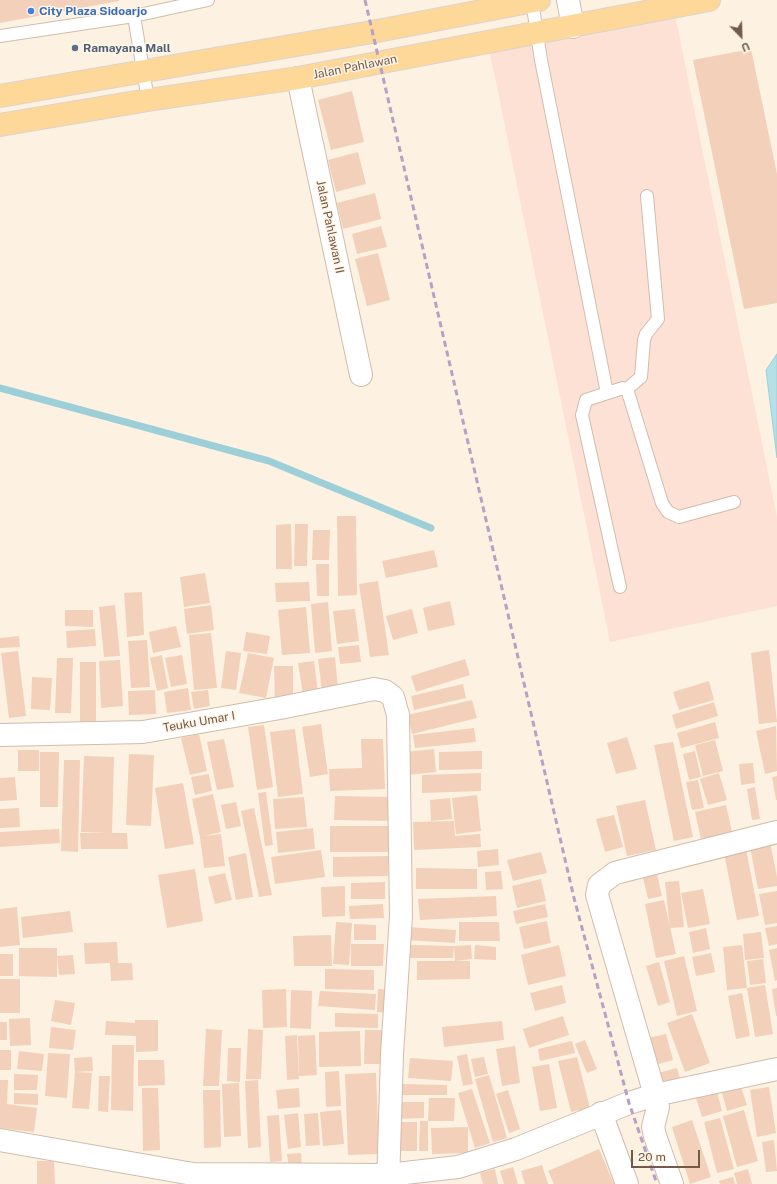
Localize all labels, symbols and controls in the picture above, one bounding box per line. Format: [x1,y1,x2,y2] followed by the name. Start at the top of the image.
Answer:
[39,4,147,18] place label: City Plaza Sidoarjo
[26,6,36,16] marker: City Plaza Sidoarjo
[721,16,761,56] north arrow
[740,40,752,54] text: U
[83,41,171,55] place label: Ramayana Mall
[70,43,80,53] marker: Ramayana Mall
[312,52,398,82] street label: Jalan Pahlawan
[313,179,347,275] street label: Jalan Pahlawan II
[162,709,236,735] street label: Teuku Umar I
[633,1142,702,1168] scale bar
[638,1150,666,1164] text: 20 m

